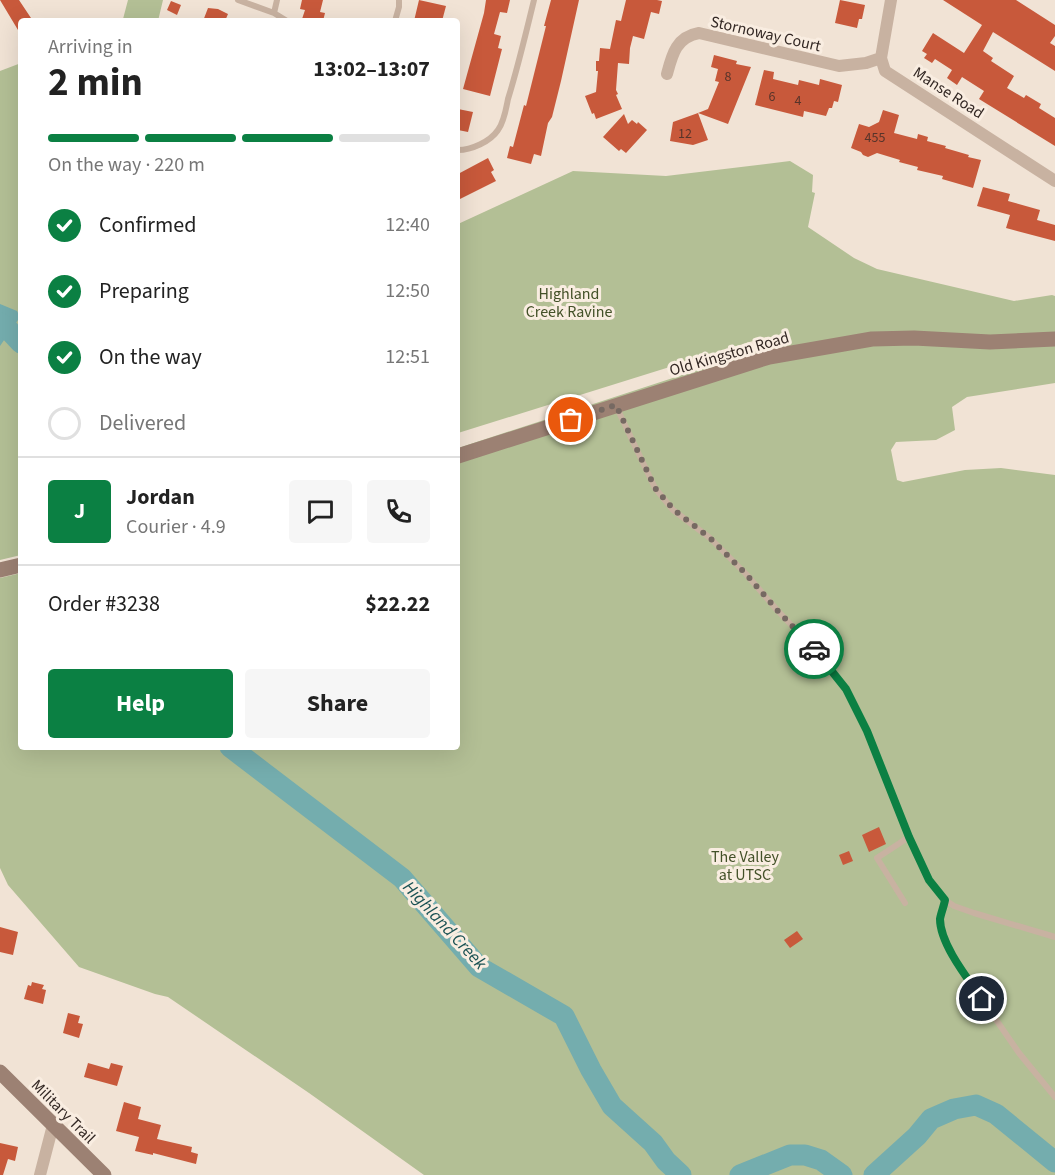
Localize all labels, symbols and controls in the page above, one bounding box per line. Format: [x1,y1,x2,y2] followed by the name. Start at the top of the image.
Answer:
[708,11,824,57] street label: Stornoway Court
[48,33,133,61] text: Arriving in
[313,53,430,85] text: 13:02–13:07
[48,55,143,111] text: 2 min
[909,62,988,124] street label: Manse Road
[725,67,732,87] house number: 8
[769,87,776,107] house number: 6
[795,91,802,111] house number: 4
[678,124,692,144] house number: 12
[865,128,885,148] house number: 455
[48,151,205,179] text: On the way · 220 m
[48,209,81,242] icon: check
[99,209,196,241] text: Confirmed
[385,211,430,239] text: 12:40
[48,275,81,308] icon: check
[99,275,189,307] text: Preparing
[385,277,430,305] text: 12:50
[526,283,612,323] park label: Highland Creek Ravine
[667,326,792,382] street label: Old Kingston Road
[48,341,81,374] icon: check
[99,341,202,373] text: On the way
[385,343,430,371] text: 12:51
[545,394,596,445] pin
[554,403,587,436] icon: bag
[99,407,186,439] text: Delivered
[289,480,352,543] button: chat
[367,480,430,543] button: phone
[126,481,195,513] text: Jordan
[74,495,85,527] text: J
[126,513,226,541] text: Courier · 4.9
[48,588,160,620] text: Order #3238
[365,588,430,620] text: $22.22
[784,619,844,679] courier
[798,633,831,666] icon: car
[48,669,233,738] button: Help
[245,669,430,738] button: Share
[711,846,780,886] park label: The Valley at UTSC
[397,876,493,975] water label: Highland Creek
[956,973,1007,1024] pin
[965,982,998,1015] icon: home
[26,1075,100,1149] street label: Military Trail

